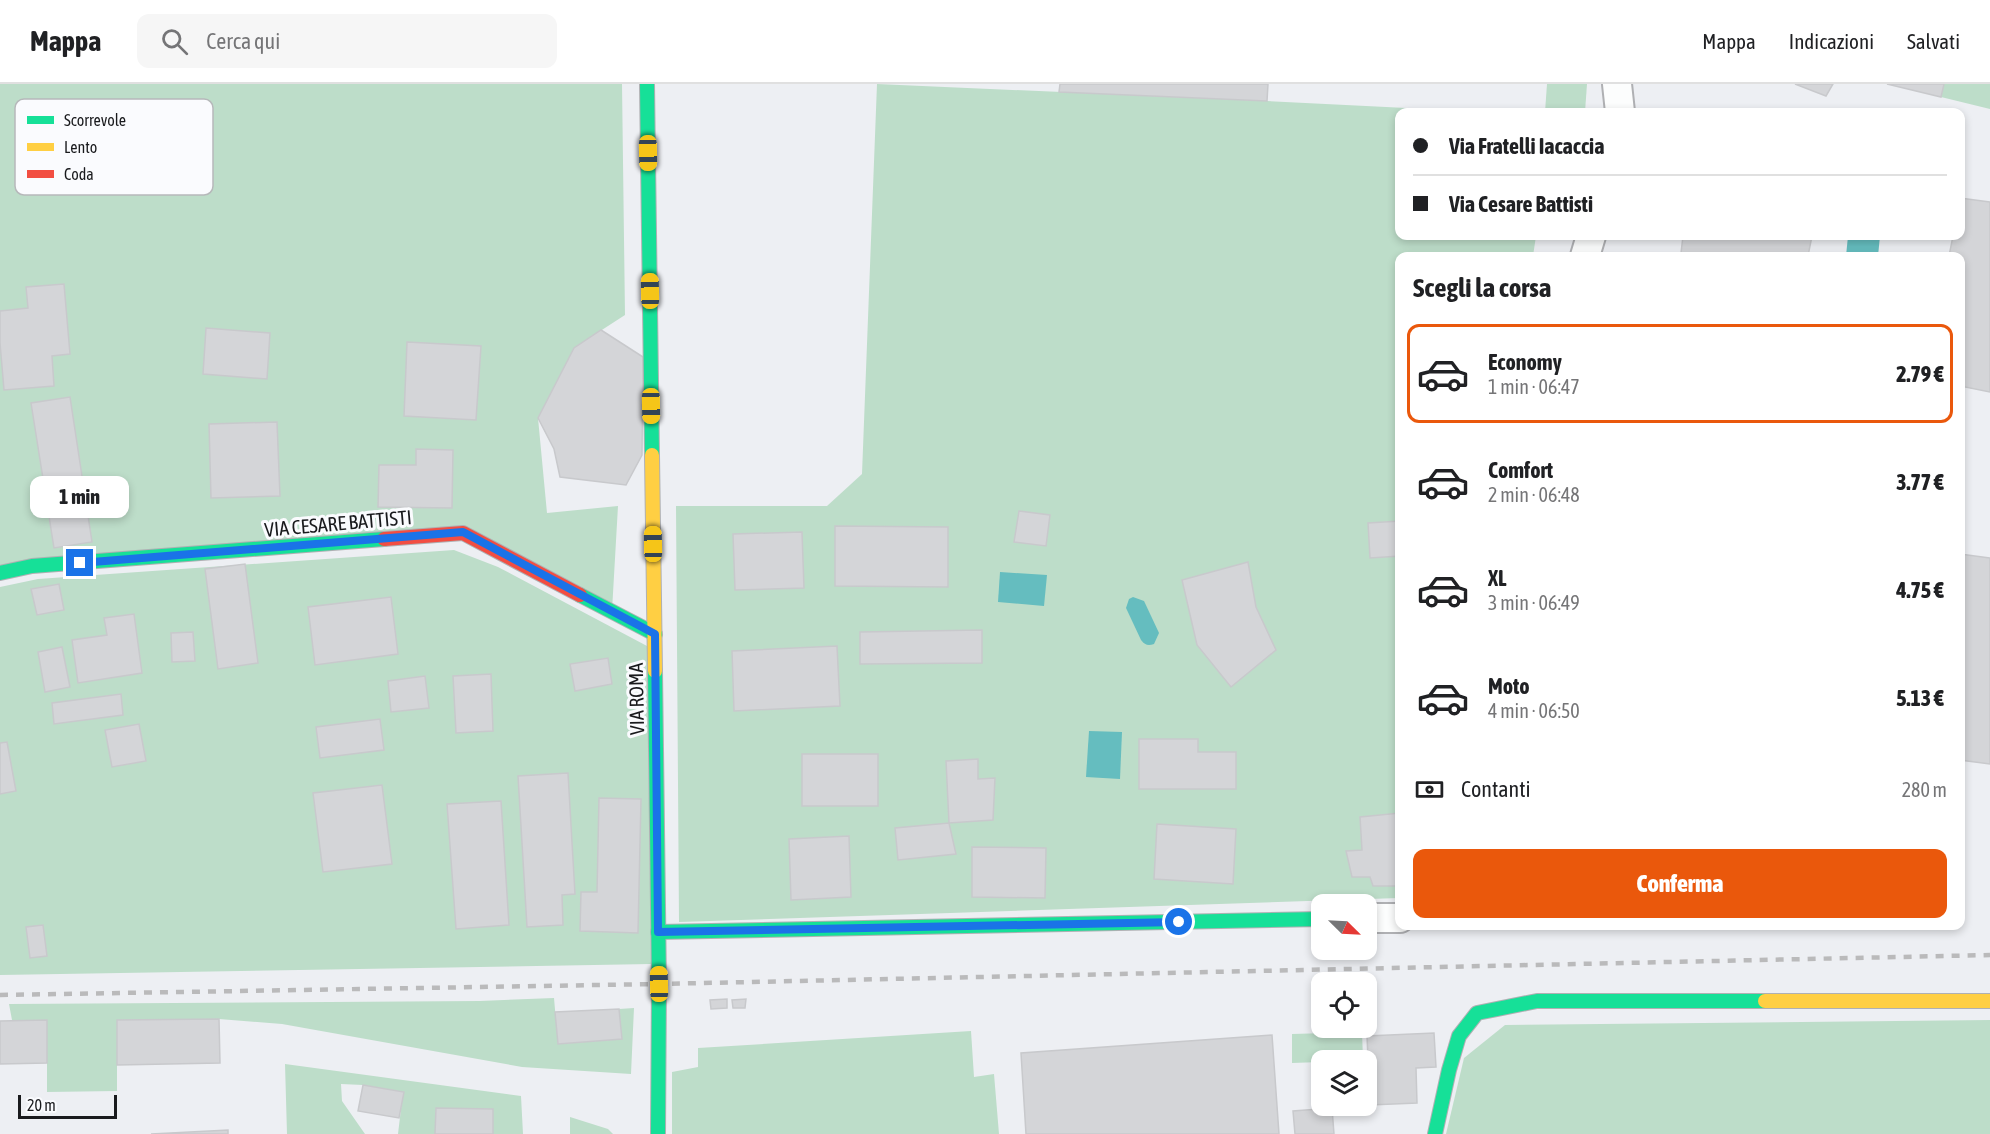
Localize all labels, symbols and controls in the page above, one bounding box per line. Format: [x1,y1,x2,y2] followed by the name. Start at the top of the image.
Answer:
[137,14,557,68] search box
[30,25,101,57] text: Mappa
[158,25,191,58] icon: search
[206,28,280,54] text: Cerca qui
[1702,29,1756,53] text: Mappa
[1789,29,1874,53] text: Indicazioni
[1907,29,1960,53] text: Salvati
[15,99,213,195] legend
[64,111,126,129] text: Scorrevole
[1449,133,1604,159] text: Via Fratelli Iacaccia
[639,135,657,171] car
[64,138,97,156] text: Lento
[64,165,94,183] text: Coda
[1449,191,1593,217] text: Via Cesare Battisti
[1413,272,1551,303] text: Scegli la corsa
[641,273,659,309] car
[1416,347,1470,401] icon: car
[1488,349,1562,375] text: Economy
[1896,361,1944,387] text: 2.79 €
[1488,375,1580,398] text: 1 min · 06:47
[642,388,660,424] car
[1416,455,1470,509] icon: car
[1488,457,1553,483] text: Comfort
[1896,469,1944,495] text: 3.77 €
[31,476,130,518] callout: 1 min
[1488,483,1580,506] text: 2 min · 06:48
[59,485,100,508] text: 1 min
[263,505,413,541] street label: VIA CESARE BATTISTI
[644,526,662,562] car
[66,549,93,576] route end
[1416,563,1470,617] icon: car
[1488,565,1506,591] text: XL
[1896,577,1944,603] text: 4.75 €
[1488,591,1580,614] text: 3 min · 06:49
[624,663,648,735] street label: VIA ROMA
[1416,671,1470,725] icon: car
[1488,673,1530,699] text: Moto
[1896,685,1944,711] text: 5.13 €
[1488,699,1580,722] text: 4 min · 06:50
[1413,773,1446,806] icon: cash
[1461,776,1531,802] text: Contanti
[1902,778,1947,801] text: 280 m
[1413,849,1947,918] button: Conferma
[1311,894,1377,960] north arrow
[1311,894,1377,1116] map controls
[1165,908,1192,935] route start
[650,966,668,1002] car
[1311,972,1377,1038] button: locate
[1311,1050,1377,1116] button: layers
[18,1092,117,1120] scale bar
[27,1096,56,1114] text: 20 m

